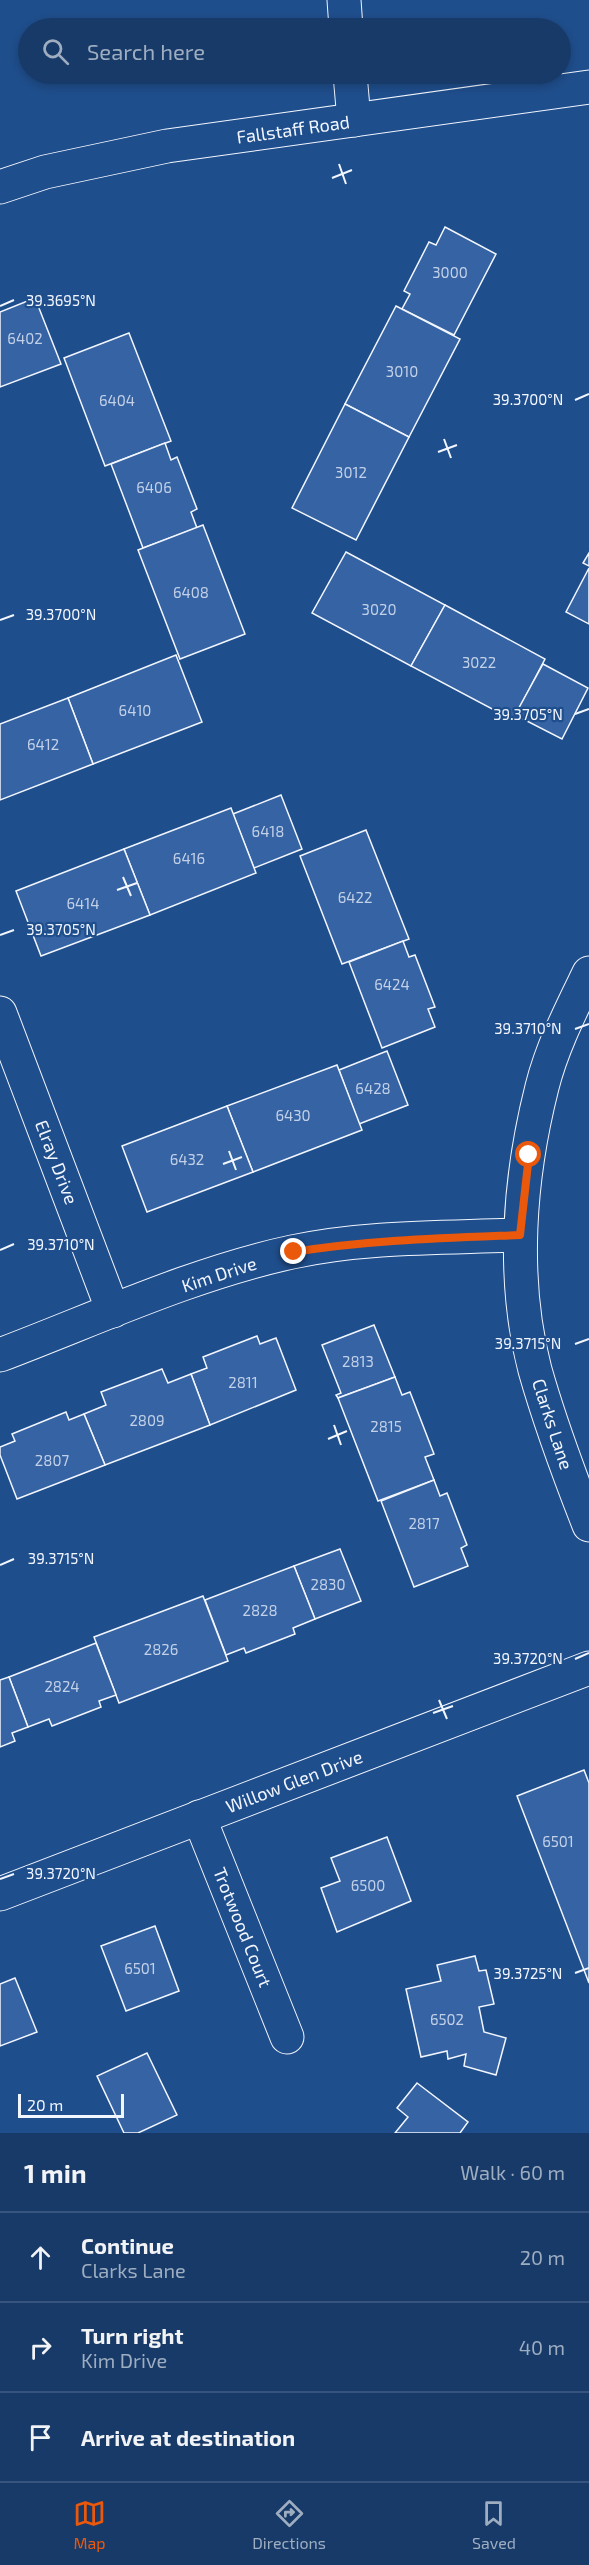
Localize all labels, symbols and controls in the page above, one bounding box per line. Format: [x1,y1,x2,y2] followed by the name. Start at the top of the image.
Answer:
[18,18,571,84] search box
[39,35,72,68] icon: search
[87,38,205,64] text: Search here
[235,110,351,148] street label: Fallstaff Road
[432,263,468,281] house number: 3000
[26,291,96,309] text: 39.3695°N
[7,329,43,347] house number: 6402
[386,362,418,380] house number: 3010
[493,390,563,408] text: 39.3700°N
[99,391,135,409] house number: 6404
[335,463,367,481] house number: 3012
[136,478,172,496] house number: 6406
[173,583,209,601] house number: 6408
[362,600,396,618] house number: 3020
[26,605,96,623] text: 39.3700°N
[462,653,496,671] house number: 3022
[119,701,151,719] house number: 6410
[493,705,563,723] text: 39.3705°N
[27,735,59,753] house number: 6412
[252,822,284,840] house number: 6418
[173,849,205,867] house number: 6416
[338,888,372,906] house number: 6422
[66,894,100,912] house number: 6414
[26,920,96,938] text: 39.3705°N
[374,975,410,993] house number: 6424
[494,1019,562,1037] text: 39.3710°N
[355,1079,391,1097] house number: 6428
[275,1106,311,1124] house number: 6430
[31,1117,83,1207] street label: Elray Drive
[515,1141,541,1167] route start
[170,1150,204,1168] house number: 6432
[27,1235,95,1253] text: 39.3710°N
[280,1238,306,1264] route end
[179,1252,259,1296] street label: Kim Drive
[495,1334,561,1352] text: 39.3715°N
[342,1352,374,1370] house number: 2813
[228,1373,258,1391] house number: 2811
[528,1376,578,1472] street label: Clarks Lane
[129,1411,165,1429] house number: 2809
[370,1417,402,1435] house number: 2815
[35,1451,69,1469] house number: 2807
[408,1514,440,1532] house number: 2817
[28,1549,94,1567] text: 39.3715°N
[311,1575,345,1593] house number: 2830
[242,1601,278,1619] house number: 2828
[144,1640,178,1658] house number: 2826
[493,1649,563,1667] text: 39.3720°N
[44,1677,80,1695] house number: 2824
[223,1745,365,1817] street label: Willow Glen Drive
[542,1832,574,1850] house number: 6501
[26,1864,96,1882] text: 39.3720°N
[209,1864,277,1990] street label: Trotwood Court
[351,1876,385,1894] house number: 6500
[124,1959,156,1977] house number: 6501
[494,1964,562,1982] text: 39.3725°N
[430,2010,464,2028] house number: 6502
[18,2091,124,2118] scale bar
[27,2095,63,2114] text: 20 m
[24,2157,87,2188] text: 1 min
[460,2160,565,2184] text: Walk · 60 m
[81,2232,174,2258] text: Continue
[24,2241,57,2274] icon: ahead
[520,2245,565,2269] text: 20 m
[81,2258,186,2282] text: Clarks Lane
[81,2322,183,2348] text: Turn right
[24,2331,57,2364] icon: right
[519,2335,565,2359] text: 40 m
[81,2348,167,2372] text: Kim Drive
[24,2421,57,2454] icon: arrive
[81,2424,295,2450] text: Arrive at destination
[73,2497,106,2552] tab: Map
[252,2497,326,2552] tab: Directions
[472,2497,516,2552] tab: Saved

